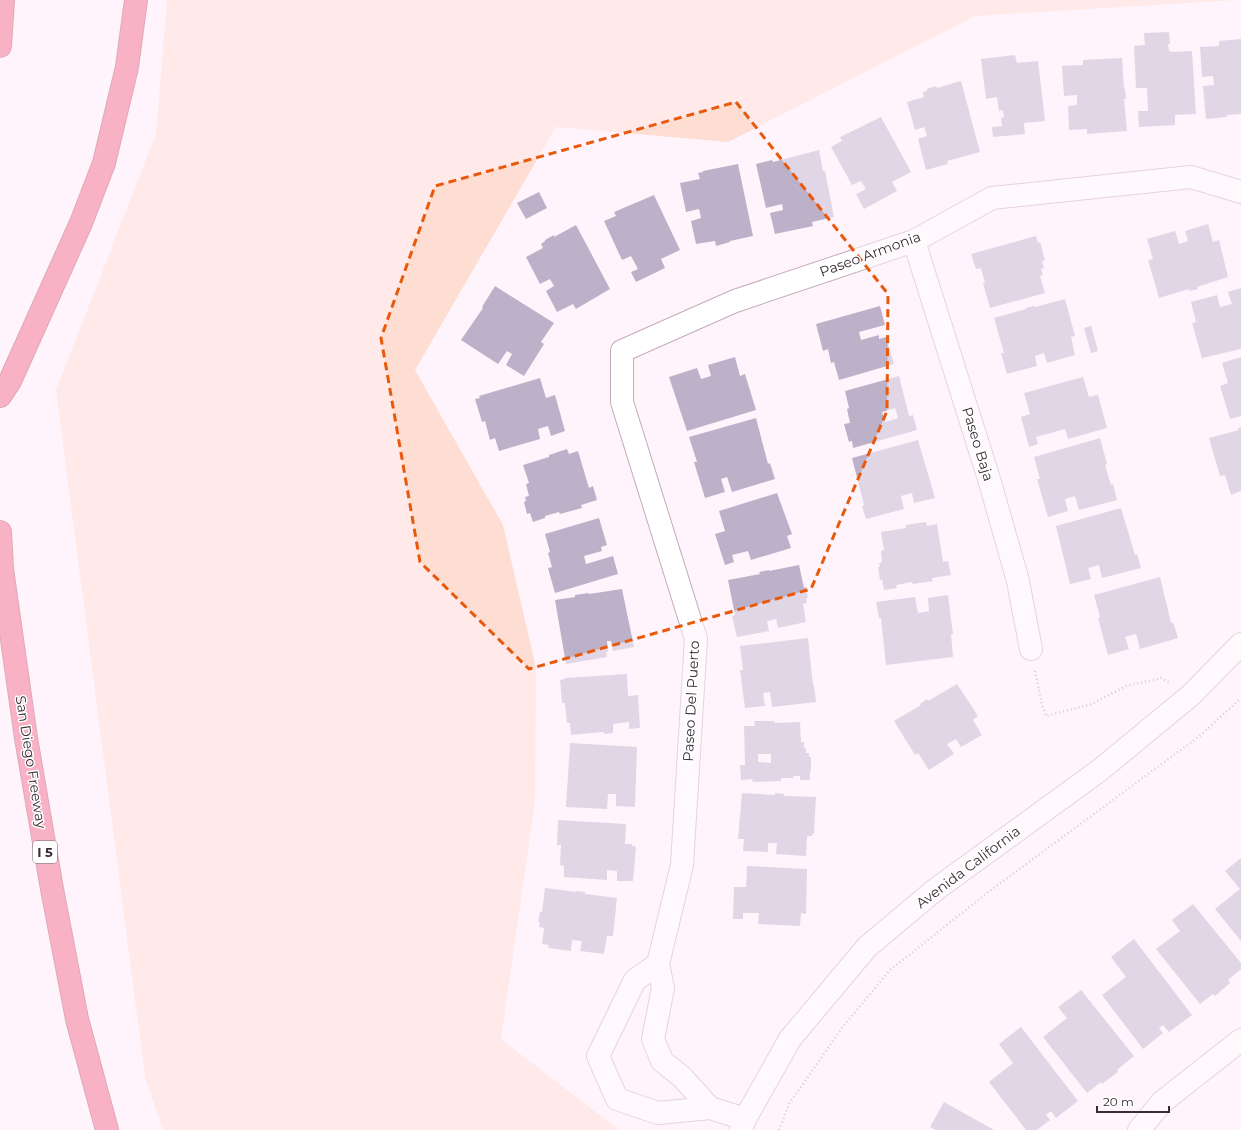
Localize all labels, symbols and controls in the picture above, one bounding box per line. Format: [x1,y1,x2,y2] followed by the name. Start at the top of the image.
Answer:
[817,227,923,281] street label: Paseo Armonia
[958,405,998,483] street label: Paseo Baja
[679,640,703,762] street label: Paseo Del Puerto
[12,694,50,830] street label: San Diego Freeway
[912,822,1024,912] street label: Avenida California
[33,841,57,863] road number: I 5
[1097,1088,1169,1114] scale bar
[1103,1094,1134,1109] text: 20 m

